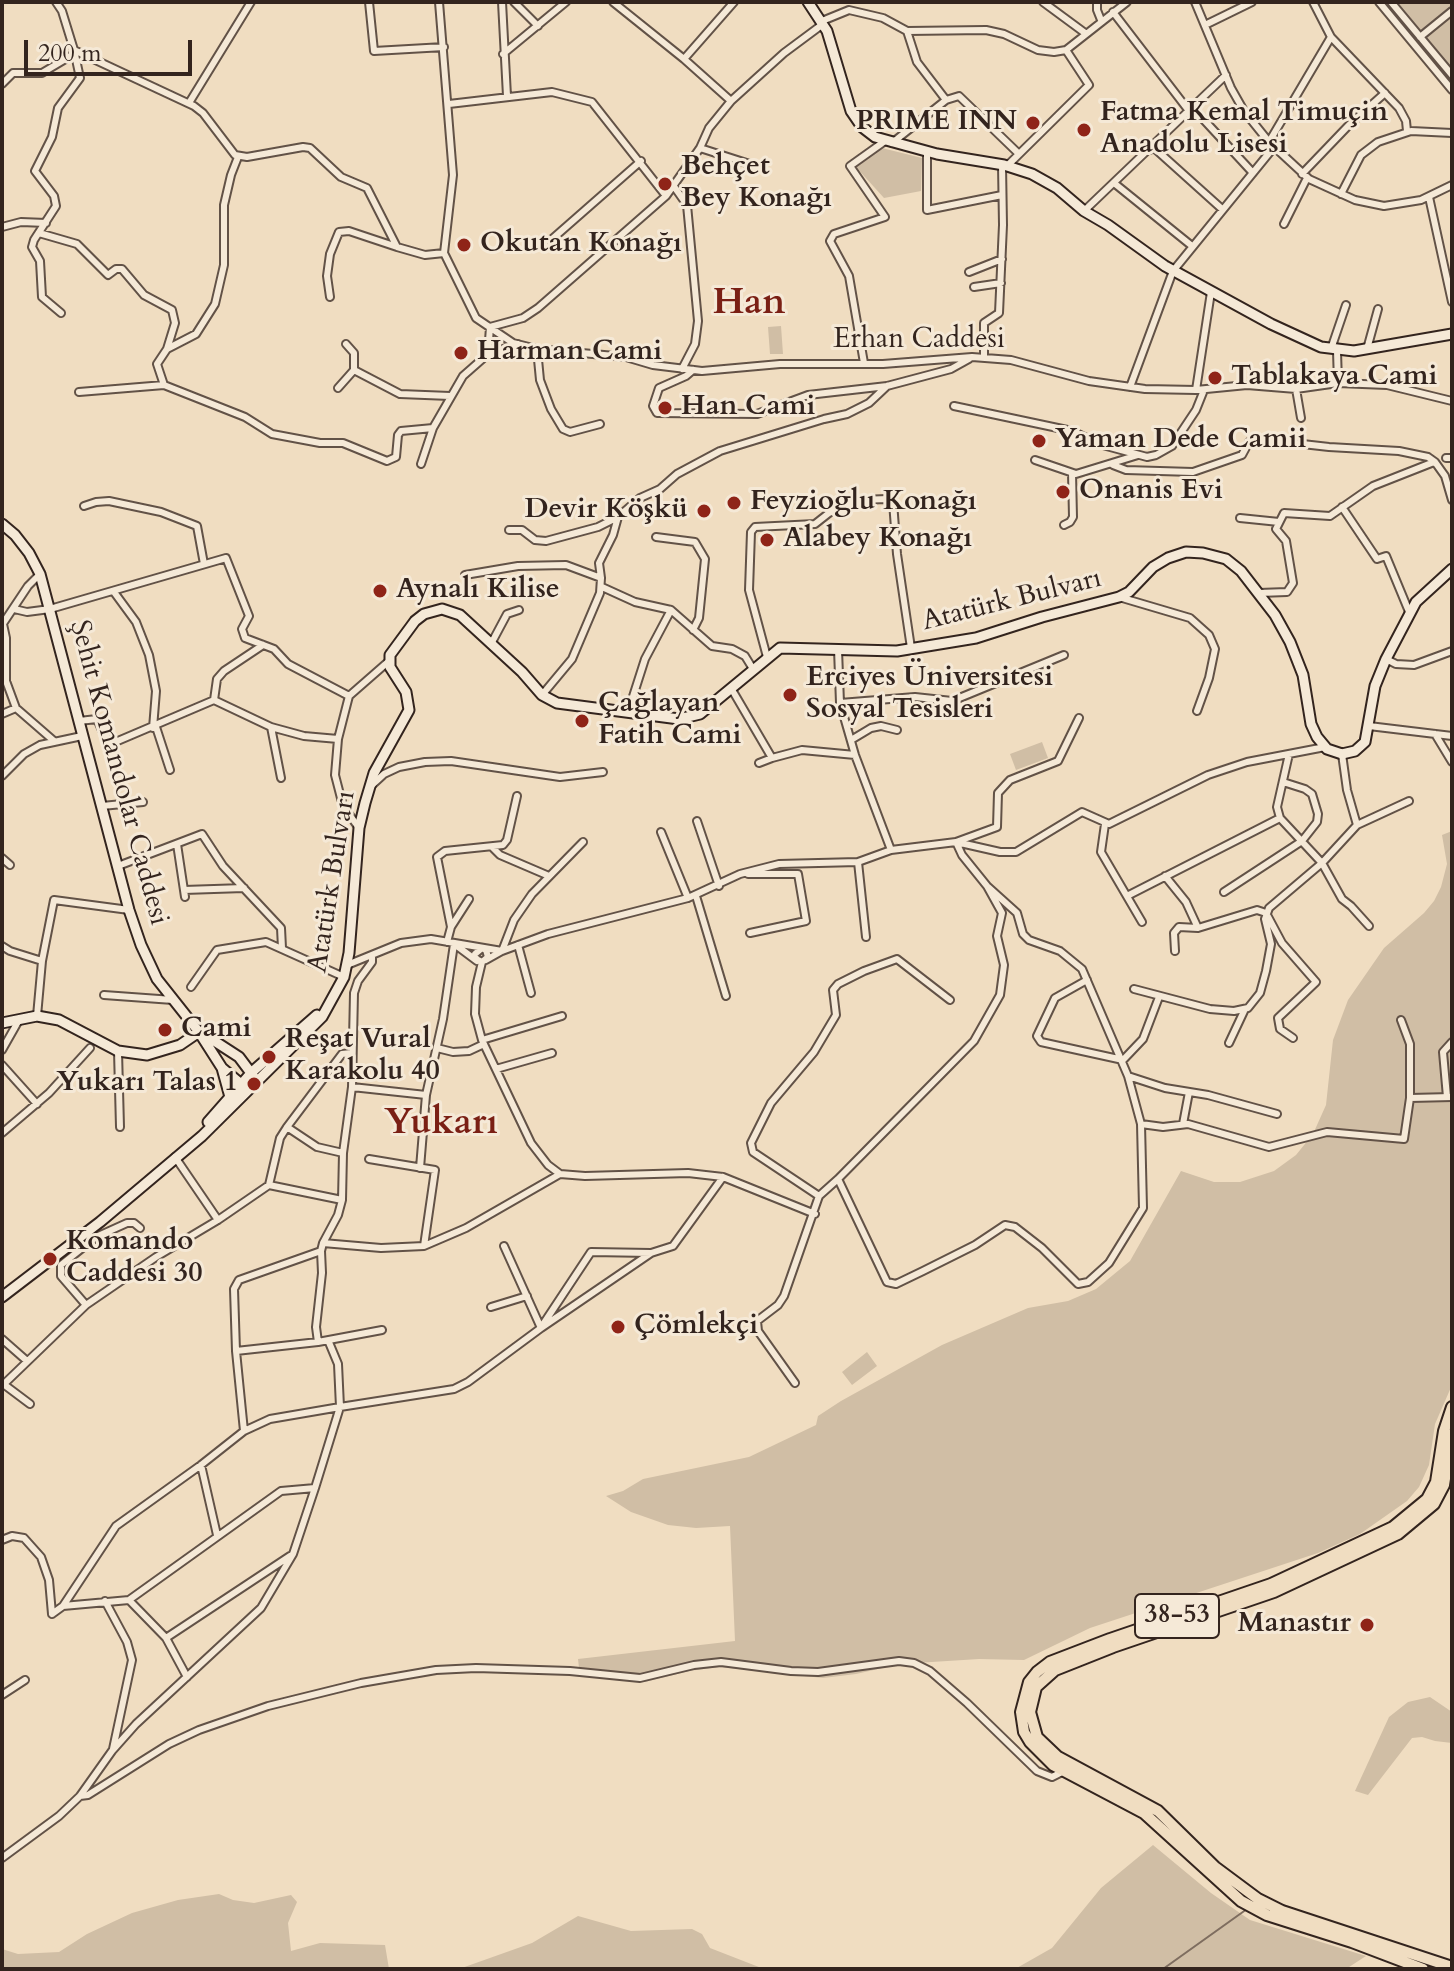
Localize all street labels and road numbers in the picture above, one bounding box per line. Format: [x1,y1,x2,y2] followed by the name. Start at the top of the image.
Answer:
[833,324,1005,358] street label: Erhan Caddesi
[919,562,1105,640] street label: Atatürk Bulvarı
[61,617,175,929] street label: Şehit Komandolar Caddesi
[302,789,364,975] street label: Atatürk Bulvarı
[1135,1594,1219,1638] road number: 38-53

